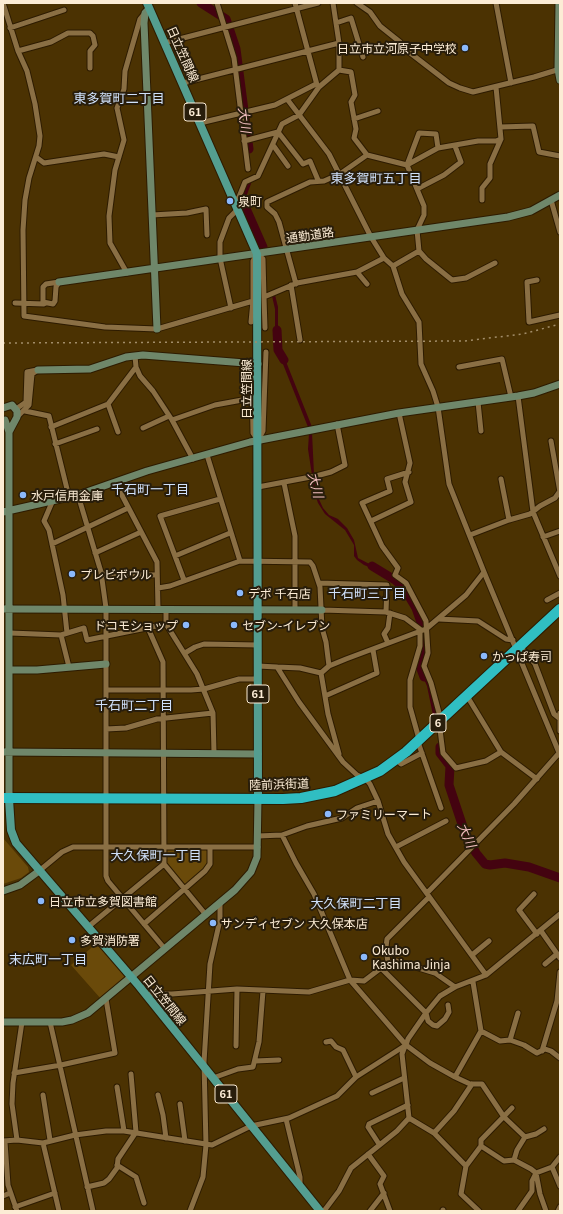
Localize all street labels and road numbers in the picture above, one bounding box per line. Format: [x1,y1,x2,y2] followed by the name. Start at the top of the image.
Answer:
[164,24,202,84] street label: 日立笠間線
[184,103,206,121] road number: 61
[285,225,335,245] street label: 通勤道路
[239,359,253,419] street label: 日立笠間線
[247,685,269,703] road number: 61
[430,714,446,732] road number: 6
[249,776,309,792] street label: 陸前浜街道
[141,972,189,1028] street label: 日立笠間線
[215,1085,237,1103] road number: 61

